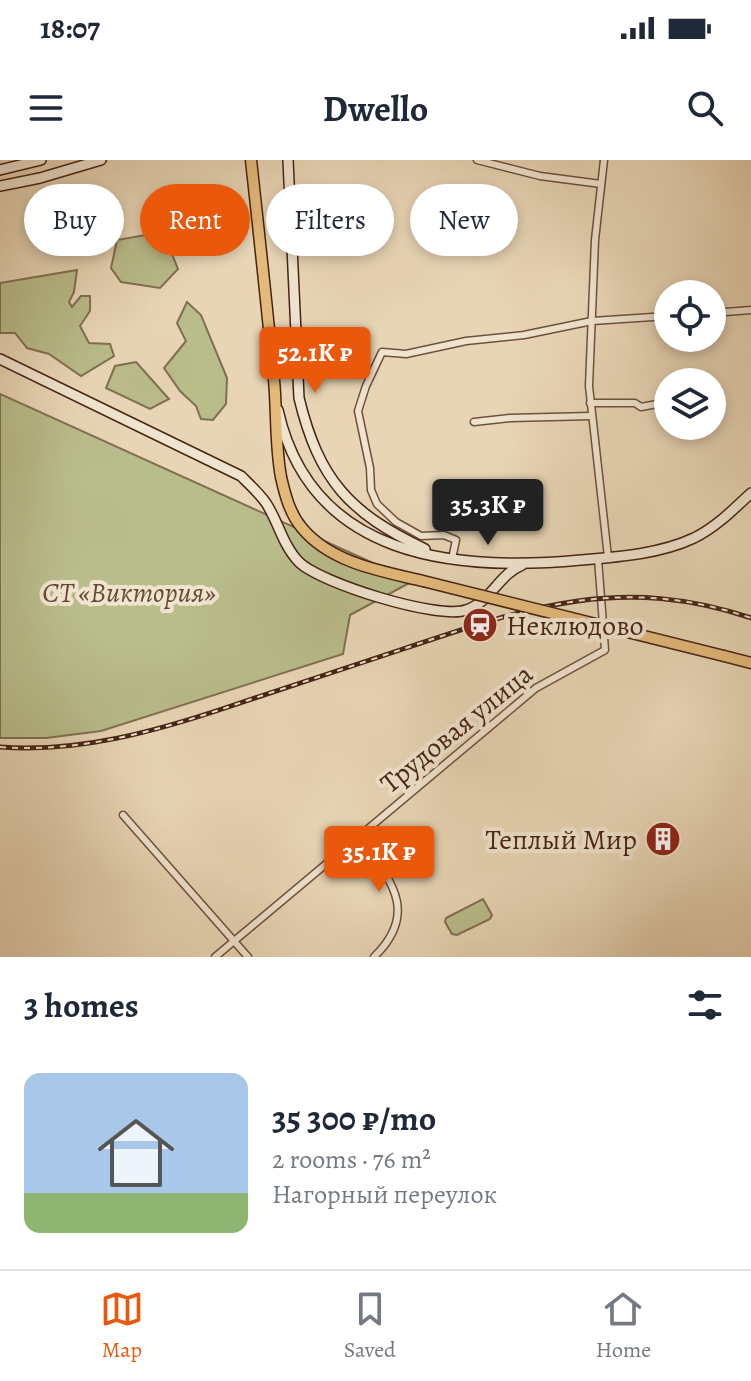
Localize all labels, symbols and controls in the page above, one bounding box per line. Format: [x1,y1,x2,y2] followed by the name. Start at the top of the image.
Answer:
[40,8,100,48] text: 18:07
[323,84,428,133] text: Dwello
[24,86,68,130] icon: menu
[683,86,727,130] icon: search
[24,184,124,256] chip: Buy
[140,184,250,256] chip: Rent
[266,184,394,256] chip: Filters
[410,184,518,256] chip: New
[654,280,726,440] map controls
[654,280,726,352] button: locate
[241,327,389,395] pin: 52.1K ₽
[278,335,352,370] text: 52.1K ₽
[654,368,726,440] button: layers
[414,479,562,547] pin: 35.3K ₽
[450,487,526,522] text: 35.3K ₽
[42,574,216,612] park label: СТ «Виктория»
[461,606,499,644] station icon: Неклюдово
[506,607,644,645] place label: Неклюдово
[372,655,541,802] street label: Трудовая улица
[644,820,682,858] building icon: Теплый Мир
[486,821,637,859] place label: Теплый Мир
[305,826,453,894] pin: 35.1K ₽
[342,834,416,869] text: 35.1K ₽
[24,982,139,1029] text: 3 homes
[683,983,727,1027] icon: filters
[272,1095,436,1142] text: 35 300 ₽/mo
[88,1105,184,1201] icon: home
[272,1142,431,1177] text: 2 rooms · 76 m²
[272,1177,497,1212] text: Нагорный переулок
[100,1287,144,1365] tab: Map
[344,1287,396,1365] tab: Saved
[596,1287,651,1365] tab: Home

